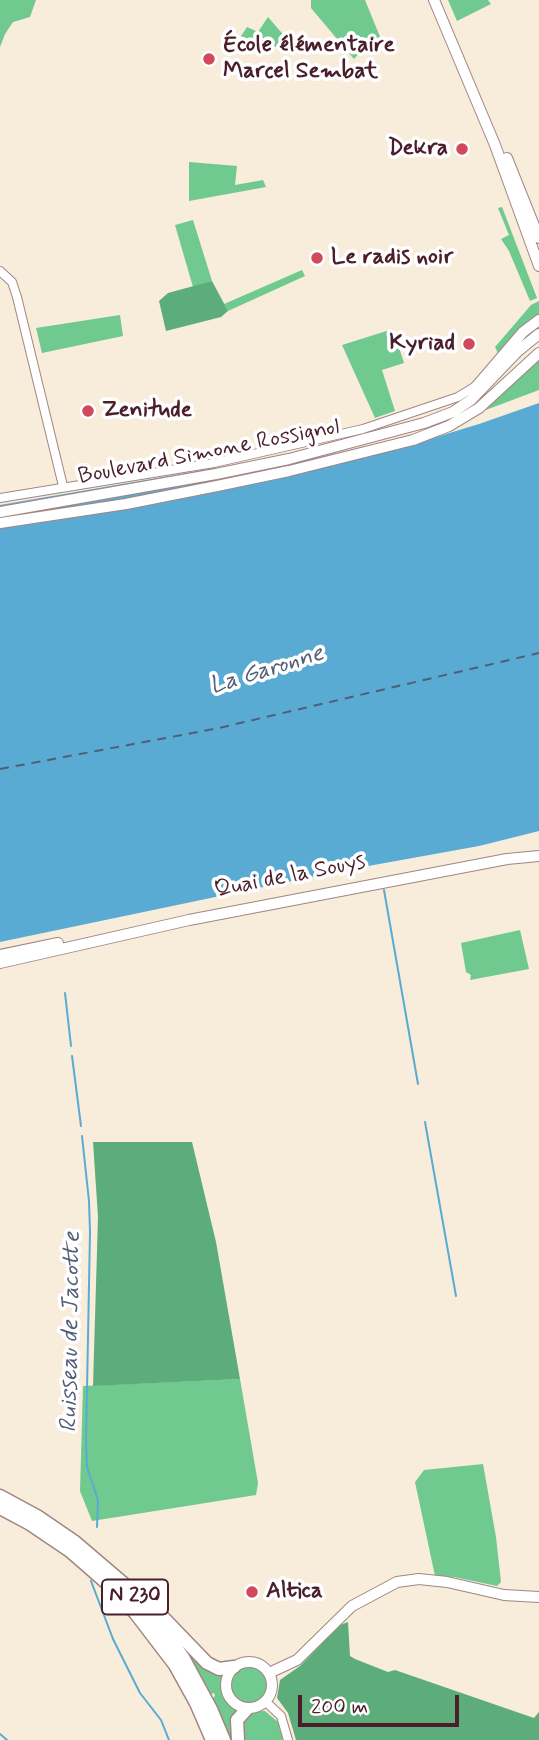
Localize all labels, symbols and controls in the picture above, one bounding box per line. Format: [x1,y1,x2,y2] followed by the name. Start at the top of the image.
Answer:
[223,32,395,86] place label: École élémentaire Marcel Sembat
[201,51,217,67] marker: École élémentaire Marcel Sembat
[388,135,448,163] place label: Dekra
[454,141,470,157] marker: Dekra
[331,244,453,272] place label: Le radis noir
[309,250,325,266] marker: Le radis noir
[389,330,455,358] place label: Kyriad
[461,336,477,352] marker: Kyriad
[102,397,192,425] place label: Zenitude
[80,403,96,419] marker: Zenitude
[76,414,342,492] street label: Boulevard Simone Rossignol
[207,640,327,702] water label: La Garonne
[212,849,368,905] street label: Quai de la Souys
[56,1231,88,1433] water label: Ruisseau de Jacotte
[266,1578,323,1606] place label: Altica
[102,1580,168,1614] road number: N 230
[244,1584,260,1600] marker: Altica
[301,1680,462,1724] scale bar
[311,1693,368,1721] text: 200 m

